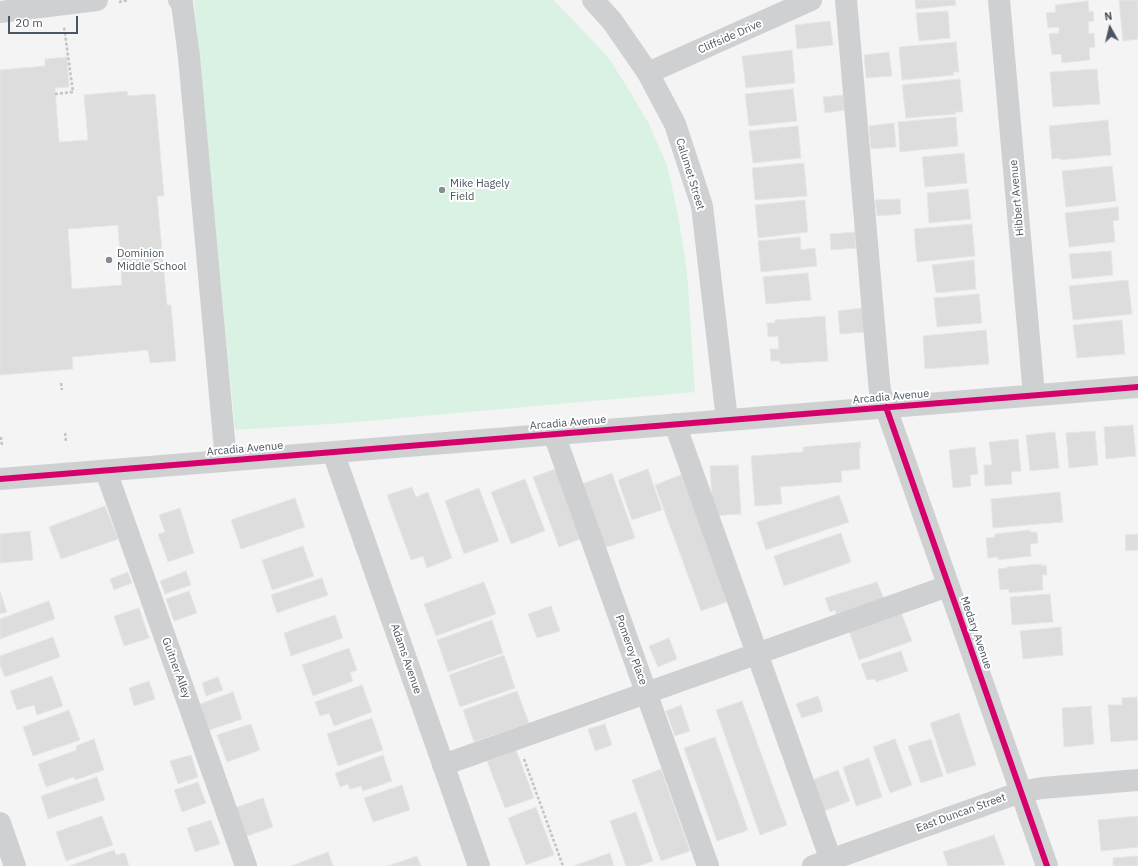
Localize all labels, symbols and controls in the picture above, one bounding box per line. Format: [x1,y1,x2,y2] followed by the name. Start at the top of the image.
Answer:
[10,8,80,34] scale bar
[1090,8,1130,48] north arrow
[1103,9,1113,24] text: N
[15,15,43,30] text: 20 m
[696,17,764,57] street label: Cliffside Drive
[673,137,707,211] street label: Calumet Street
[1007,159,1027,237] street label: Hibbert Avenue
[450,177,510,203] place label: Mike Hagely Field
[437,185,447,195] marker: Mike Hagely Field
[117,247,187,273] place label: Dominion Middle School
[104,255,114,265] marker: Dominion Middle School
[852,387,930,407] street label: Arcadia Avenue
[529,413,607,433] street label: Arcadia Avenue
[206,439,284,459] street label: Arcadia Avenue
[957,595,995,671] street label: Medary Avenue
[612,613,650,687] street label: Pomeroy Place
[388,622,424,696] street label: Adams Avenue
[159,636,193,700] street label: Guitner Alley
[914,791,1008,835] street label: East Duncan Street

